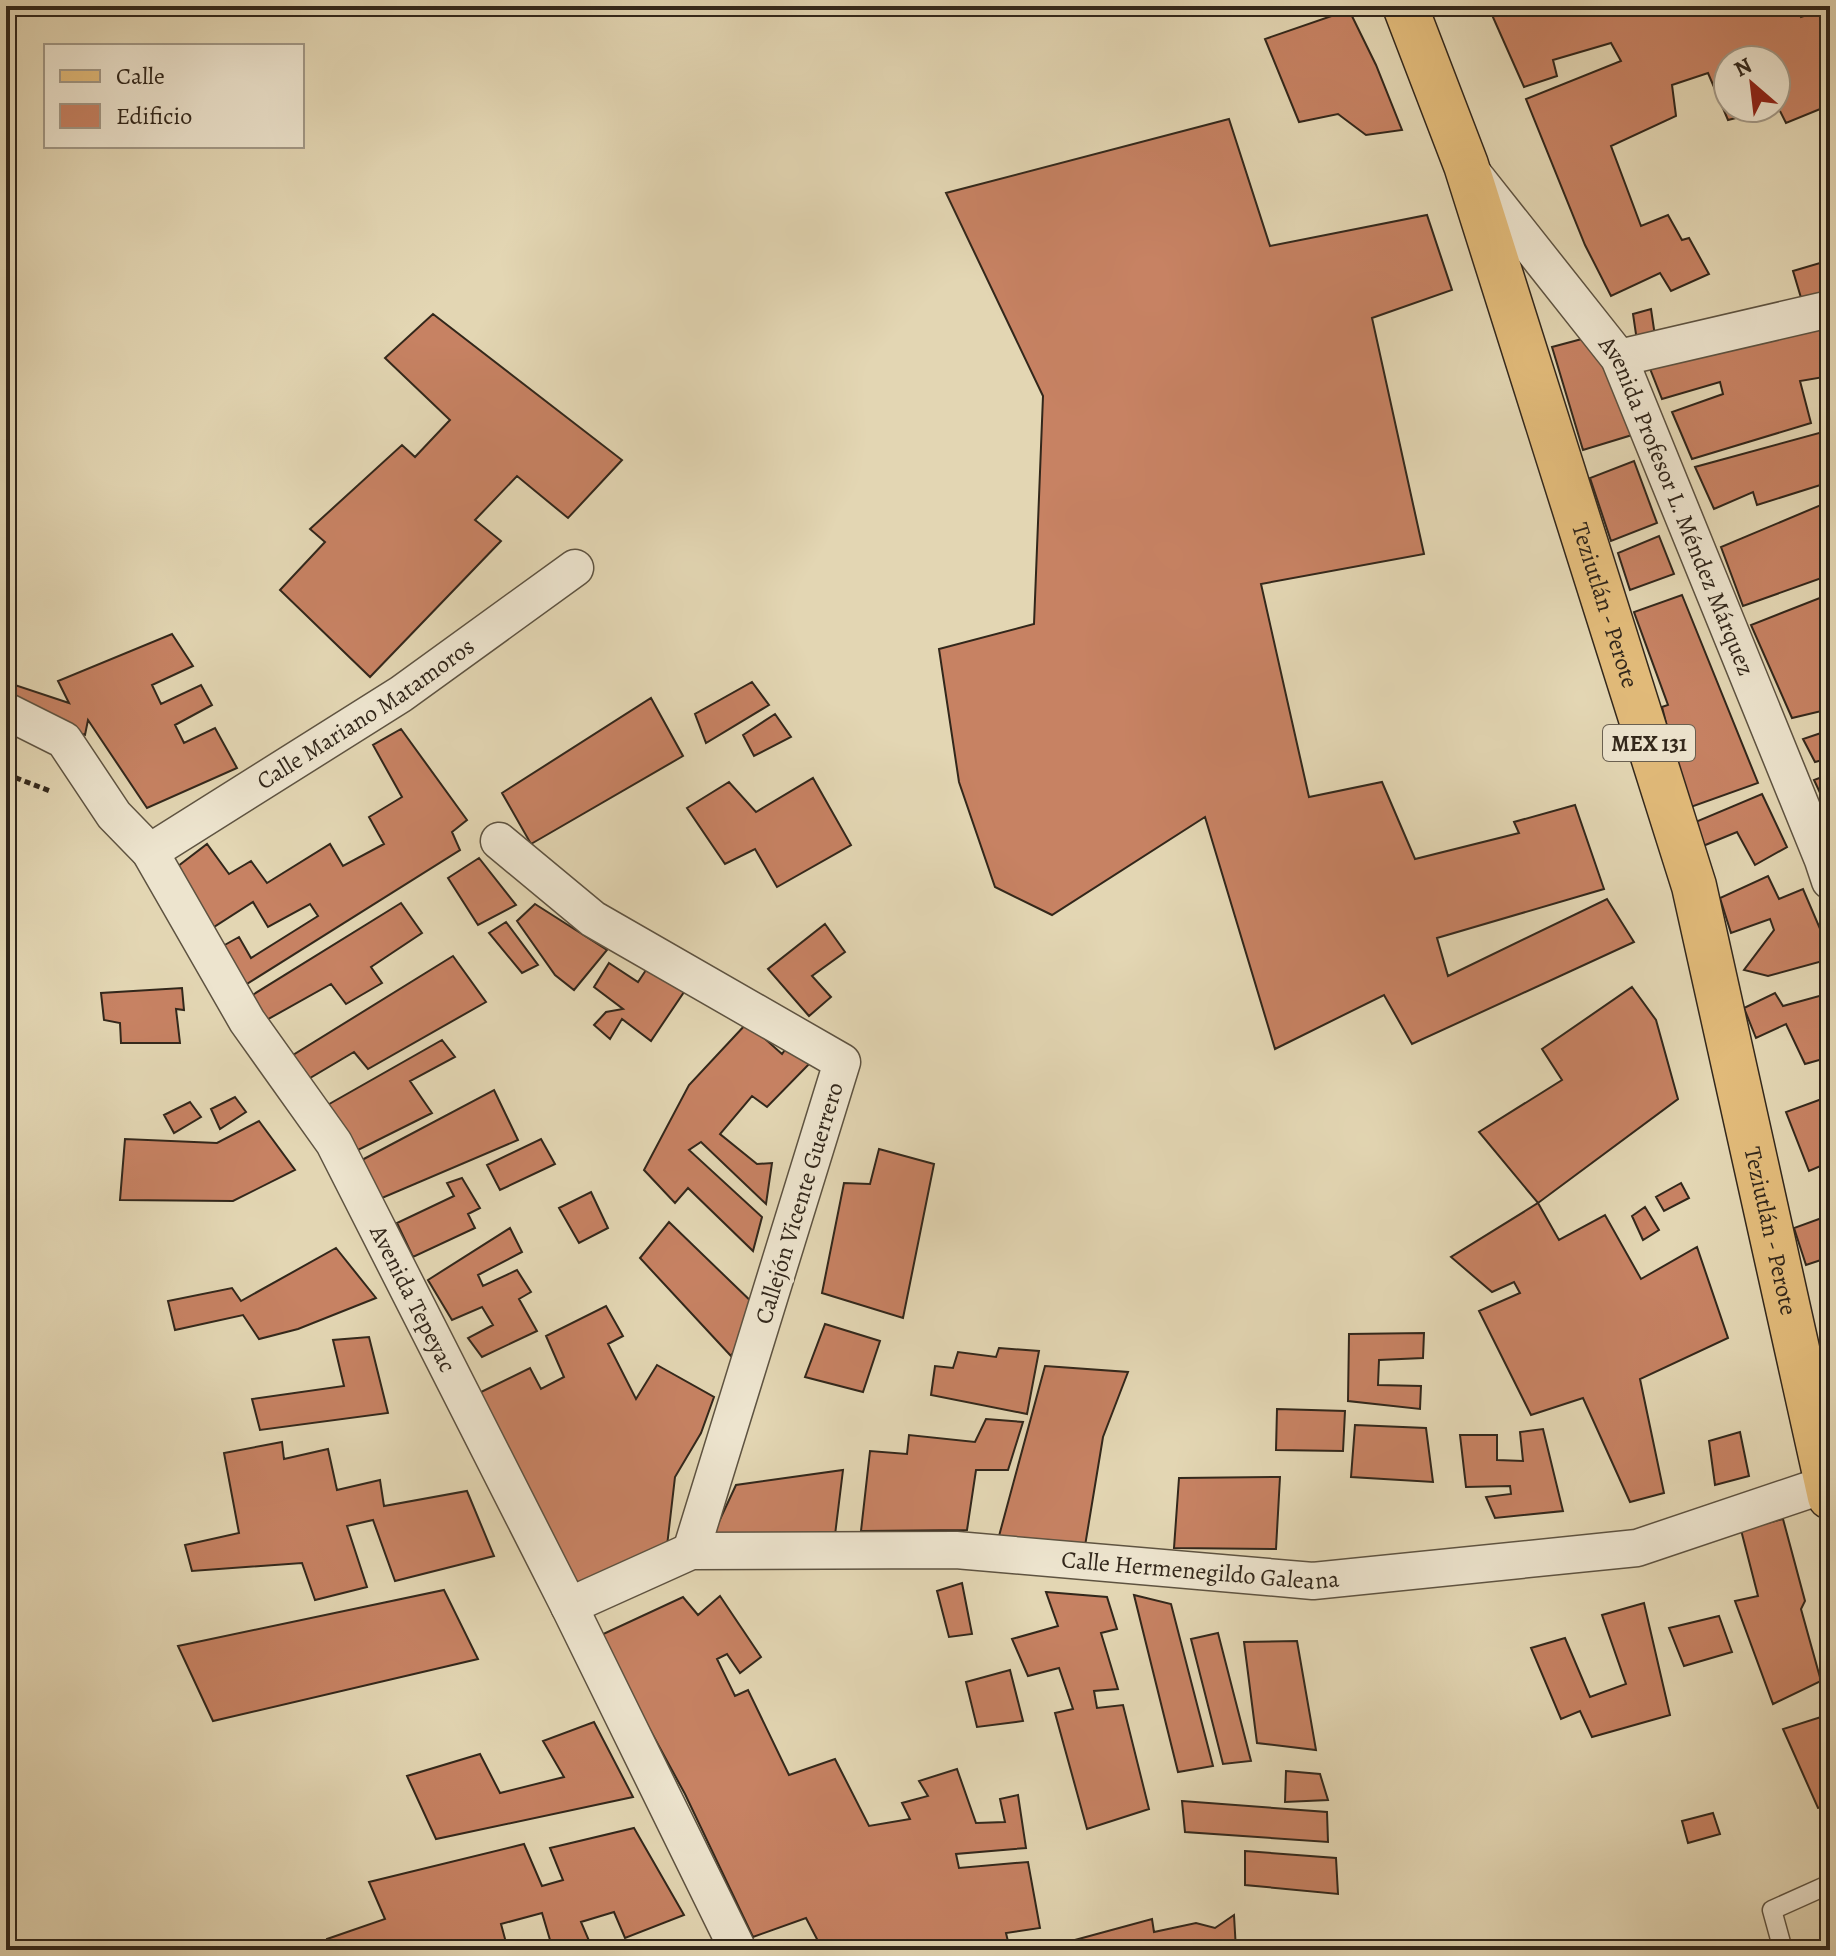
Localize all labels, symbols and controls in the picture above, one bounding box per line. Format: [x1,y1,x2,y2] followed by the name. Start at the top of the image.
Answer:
[44,44,304,148] legend
[1712,44,1792,124] north arrow
[1729,50,1757,84] text: N
[116,60,165,92] text: Calle
[116,100,192,132] text: Edificio
[1591,328,1762,680] street label: Avenida Profesor L. Méndez Márquez
[1564,519,1646,692] street label: Teziutlán - Perote
[250,630,481,797] street label: Calle Mariano Matamoros
[1603,725,1695,761] road number: MEX 131
[747,1078,851,1328] street label: Callejón Vicente Guerrero
[1737,1144,1805,1318] street label: Teziutlán - Perote
[362,1219,464,1378] street label: Avenida Tepeyac
[1060,1543,1342,1597] street label: Calle Hermenegildo Galeana

